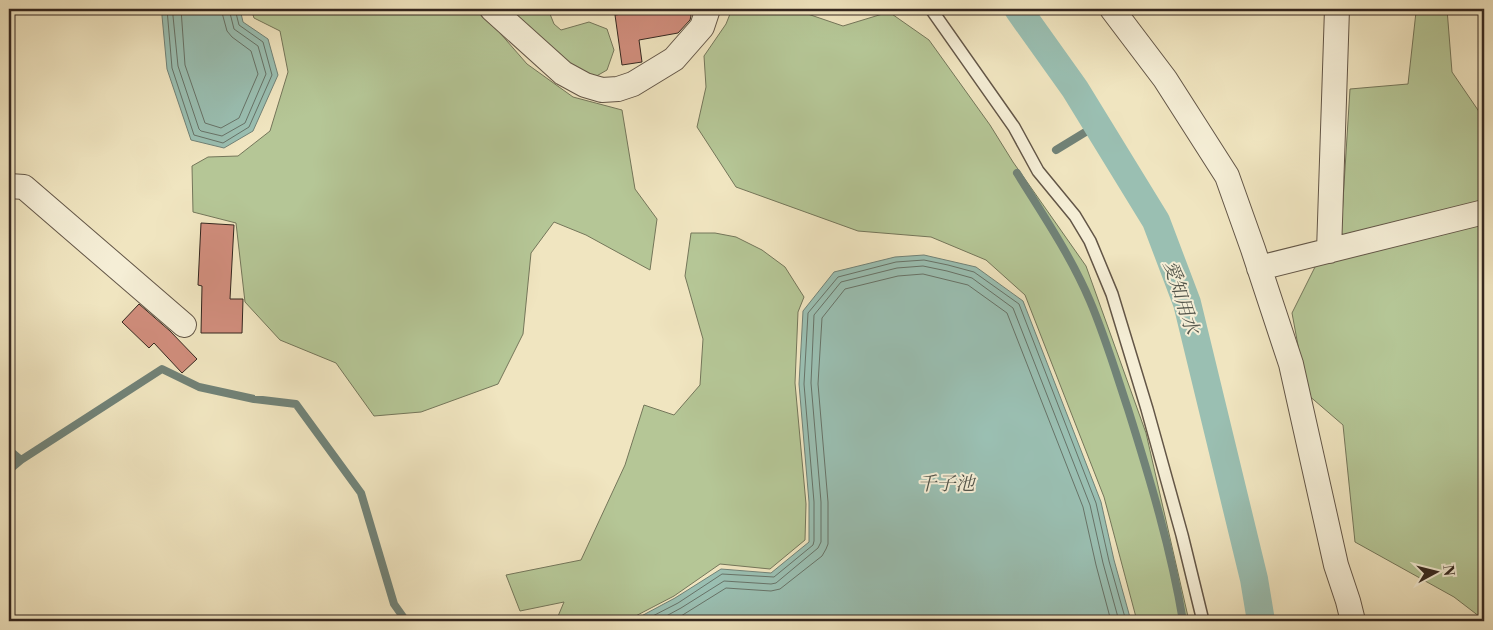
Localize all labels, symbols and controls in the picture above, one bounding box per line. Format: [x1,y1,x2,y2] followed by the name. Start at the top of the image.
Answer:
[1158,257,1205,339] water label: 愛知用水
[917,472,976,496] water label: 千子池
[1410,548,1460,598] north arrow
[1438,564,1458,577] text: N

